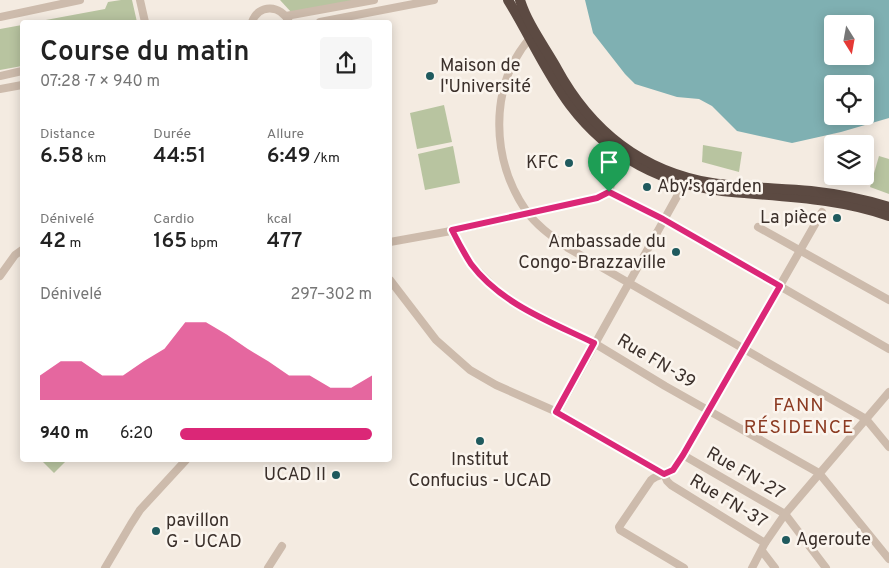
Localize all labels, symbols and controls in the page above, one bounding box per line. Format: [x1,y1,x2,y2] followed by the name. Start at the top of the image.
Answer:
[824,15,874,65] north arrow
[824,15,874,185] map controls
[40,35,249,71] text: Course du matin
[320,37,372,89] button: share
[440,55,531,99] place label: Maison de l'Université
[424,70,436,82] marker: Maison de l'Université
[40,72,160,92] text: 07:28 · 7 × 940 m
[824,75,874,125] button: locate
[40,126,95,143] text: Distance
[153,126,191,143] text: Durée
[267,126,304,143] text: Allure
[824,135,874,185] button: layers
[588,141,630,192] pin
[40,143,84,170] text: 6.58
[153,143,206,170] text: 44:51
[267,143,310,170] text: 6:49
[595,148,623,176] icon: arrive
[84,150,106,167] text: km
[310,150,340,167] text: /km
[526,152,559,175] place label: KFC
[563,157,575,169] marker: KFC
[657,176,762,199] place label: Aby's garden
[641,181,653,193] marker: Aby's garden
[760,207,827,230] place label: La pièce
[40,211,94,228] text: Dénivelé
[153,211,194,228] text: Cardio
[267,211,292,228] text: kcal
[831,212,843,224] marker: La pièce
[40,228,66,255] text: 42
[153,228,187,255] text: 165
[267,228,302,255] text: 477
[518,231,666,275] place label: Ambassade du Congo-Brazzaville
[66,235,81,252] text: m
[187,235,218,252] text: bpm
[670,246,682,258] marker: Ambassade du Congo-Brazzaville
[40,285,102,305] text: Dénivelé
[291,285,372,305] text: 297–302 m
[612,330,700,394] street label: Rue FN-39
[744,394,854,440] district label: FANN RÉSIDENCE
[40,424,89,444] text: 940 m
[120,424,153,444] text: 6:20
[474,435,486,447] marker: Institut Confucius - UCAD
[702,442,788,506] street label: Rue FN-27
[408,449,552,493] place label: Institut Confucius - UCAD
[264,464,326,487] place label: UCAD II
[330,469,342,481] marker: UCAD II
[685,470,771,534] street label: Rue FN-37
[166,510,242,554] place label: pavillon G - UCAD
[150,525,162,537] marker: pavillon G - UCAD
[796,529,871,552] place label: Ageroute
[780,534,792,546] marker: Ageroute

